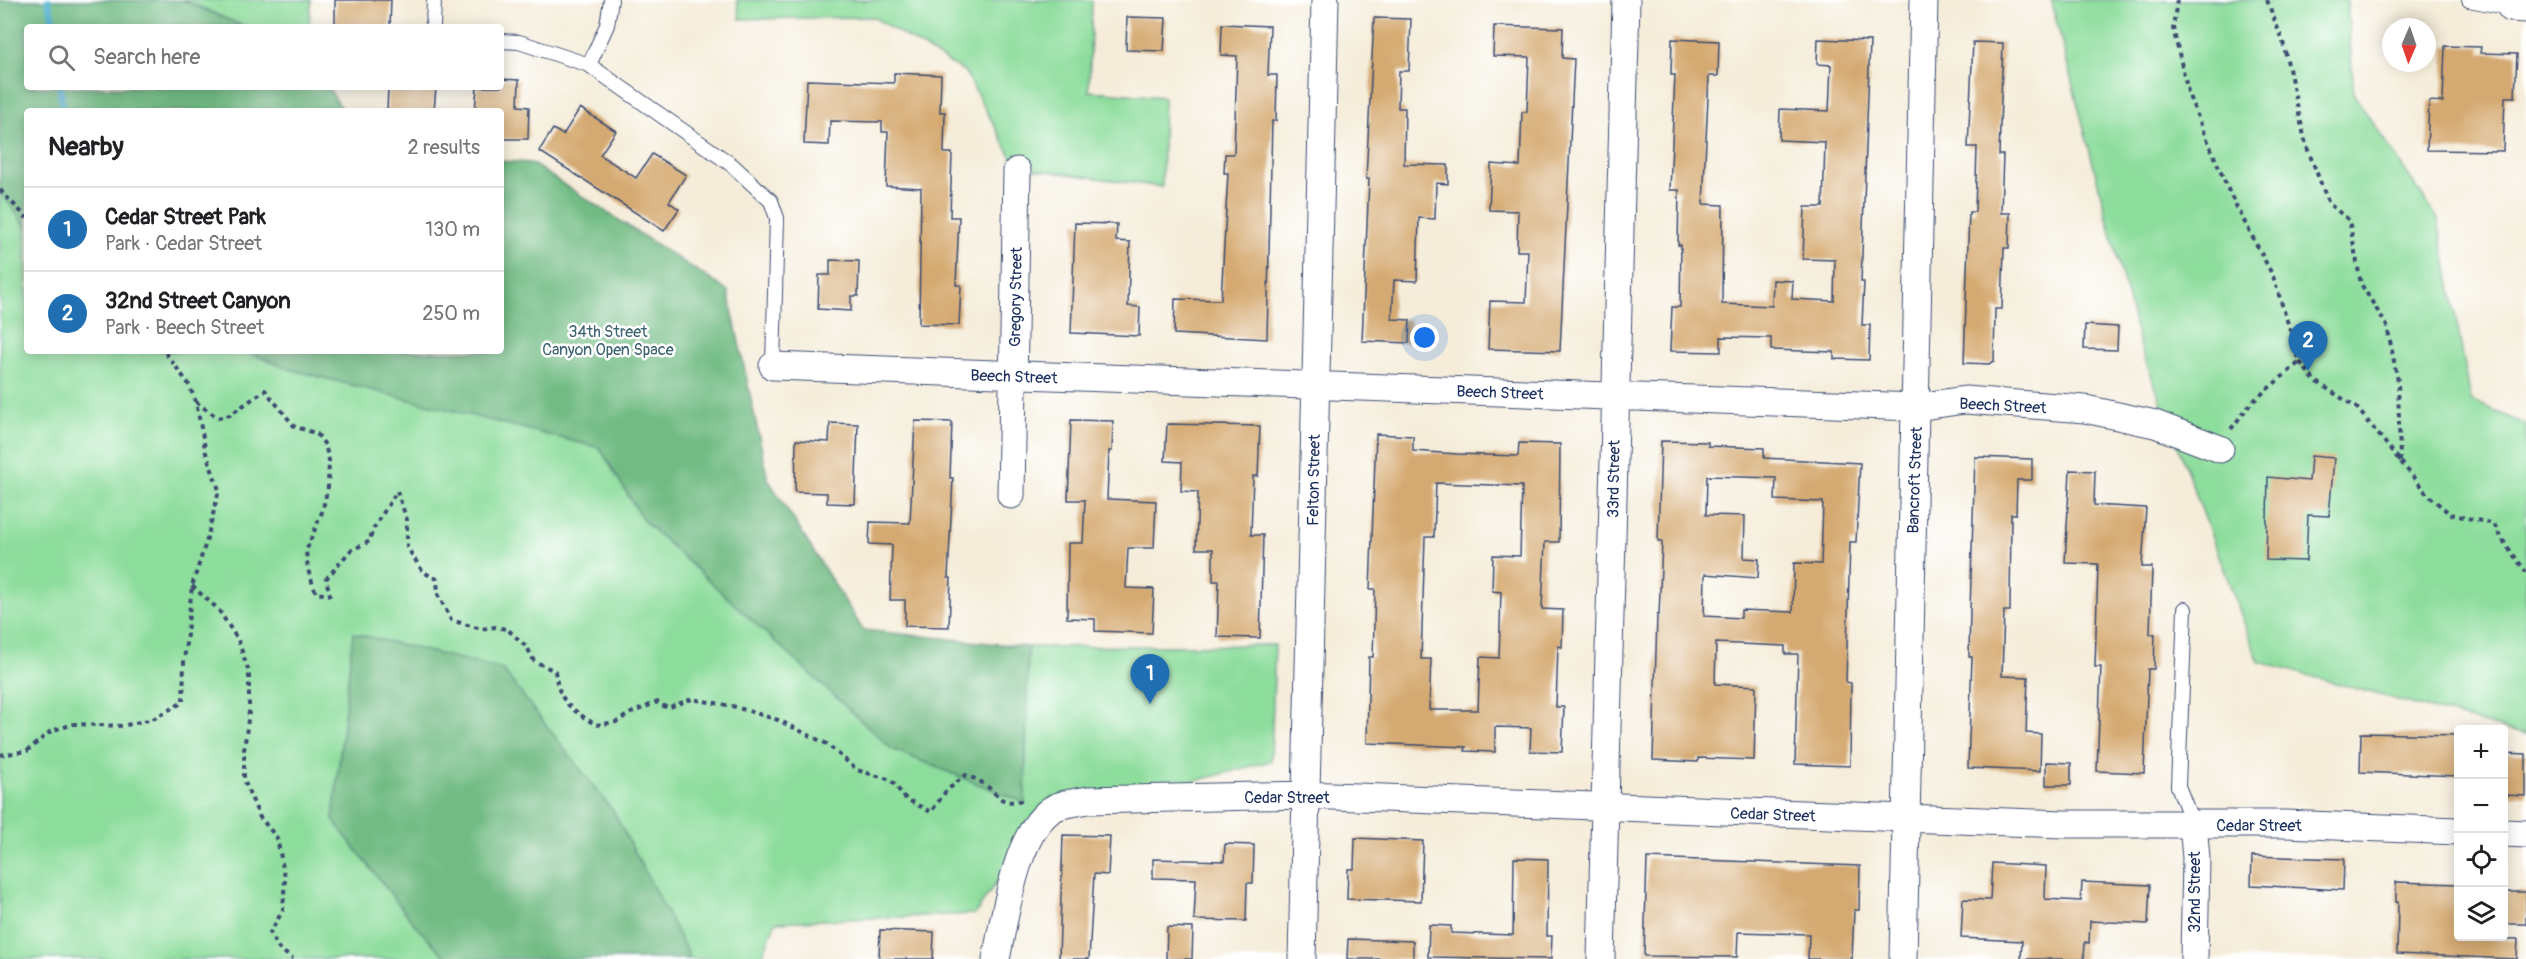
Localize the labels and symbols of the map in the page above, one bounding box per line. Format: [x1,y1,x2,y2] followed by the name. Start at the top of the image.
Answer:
[2382,18,2436,72] north arrow
[1005,246,1027,347] street label: Gregory Street
[542,322,674,360] park label: 34th Street Canyon Open Space
[2288,322,2328,371] pin: 2
[1410,323,1439,352] your location
[970,365,1058,389] street label: Beech Street
[1456,381,1544,405] street label: Beech Street
[1959,394,2048,418] street label: Beech Street
[1903,426,1927,534] street label: Bancroft Street
[1303,433,1325,526] street label: Felton Street
[1603,439,1625,518] street label: 33rd Street
[1130,654,1170,704] pin: 1
[1244,788,1330,808] street label: Cedar Street
[1730,804,1817,827] street label: Cedar Street
[2216,816,2302,836] street label: Cedar Street
[2185,851,2205,933] street label: 32nd Street

